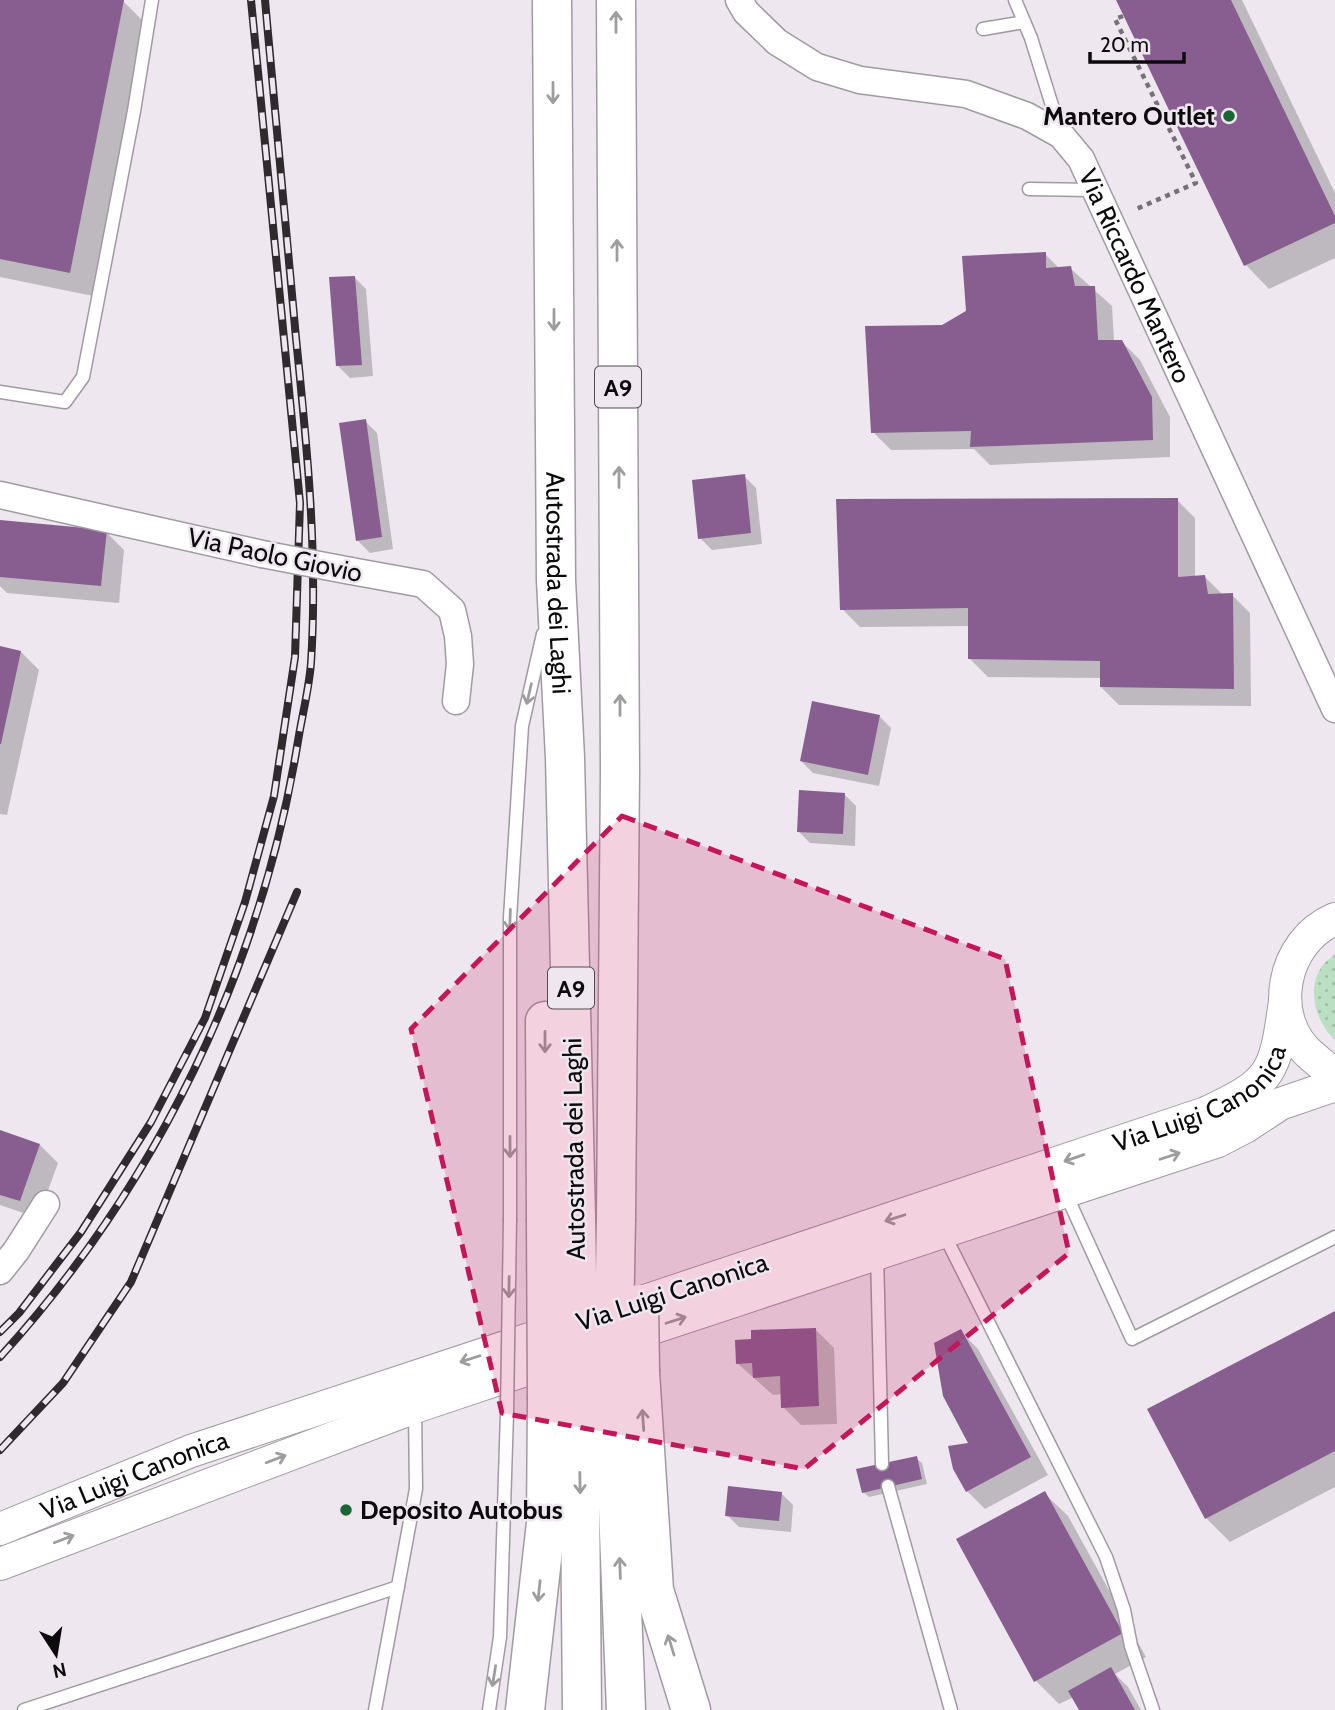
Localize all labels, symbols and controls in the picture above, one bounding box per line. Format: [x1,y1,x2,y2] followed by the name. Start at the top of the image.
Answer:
[609,11,623,34] one-way arrow
[1090,21,1184,65] scale bar
[1100,32,1149,57] text: 20 m
[546,81,559,104] one-way arrow
[1043,100,1215,132] place label: Mantero Outlet
[1221,108,1237,124] marker: Mantero Outlet
[1072,164,1198,388] street label: Via Riccardo Mantero
[610,239,624,262] one-way arrow
[547,308,561,331] one-way arrow
[595,366,641,408] road number: A9
[612,466,626,489] one-way arrow
[539,472,578,695] street label: Autostrada dei Laghi
[185,521,365,589] street label: Via Paolo Giovio
[522,682,536,705] one-way arrow
[613,694,627,717] one-way arrow
[503,908,517,931] one-way arrow
[548,968,594,1008] road number: A9
[538,1030,552,1053] one-way arrow
[556,1038,592,1260] street label: Autostrada dei Laghi
[1109,1041,1293,1159] street label: Via Luigi Canonica
[503,1136,517,1159] one-way arrow
[1159,1149,1181,1161] one-way arrow
[1063,1153,1085,1165] one-way arrow
[885,1213,907,1226] one-way arrow
[572,1246,772,1338] street label: Via Luigi Canonica
[502,1275,516,1298] one-way arrow
[665,1312,687,1325] one-way arrow
[459,1353,481,1366] one-way arrow
[637,1409,650,1432] one-way arrow
[36,1424,233,1527] street label: Via Luigi Canonica
[265,1452,287,1464] one-way arrow
[573,1471,587,1494] one-way arrow
[360,1494,563,1526] place label: Deposito Autobus
[338,1502,354,1518] marker: Deposito Autobus
[52,1532,74,1545] one-way arrow
[613,1557,626,1580] one-way arrow
[532,1579,545,1602] one-way arrow
[21,1619,91,1689] north arrow
[664,1634,676,1656] one-way arrow
[50,1657,68,1683] text: N
[487,1664,500,1687] one-way arrow

